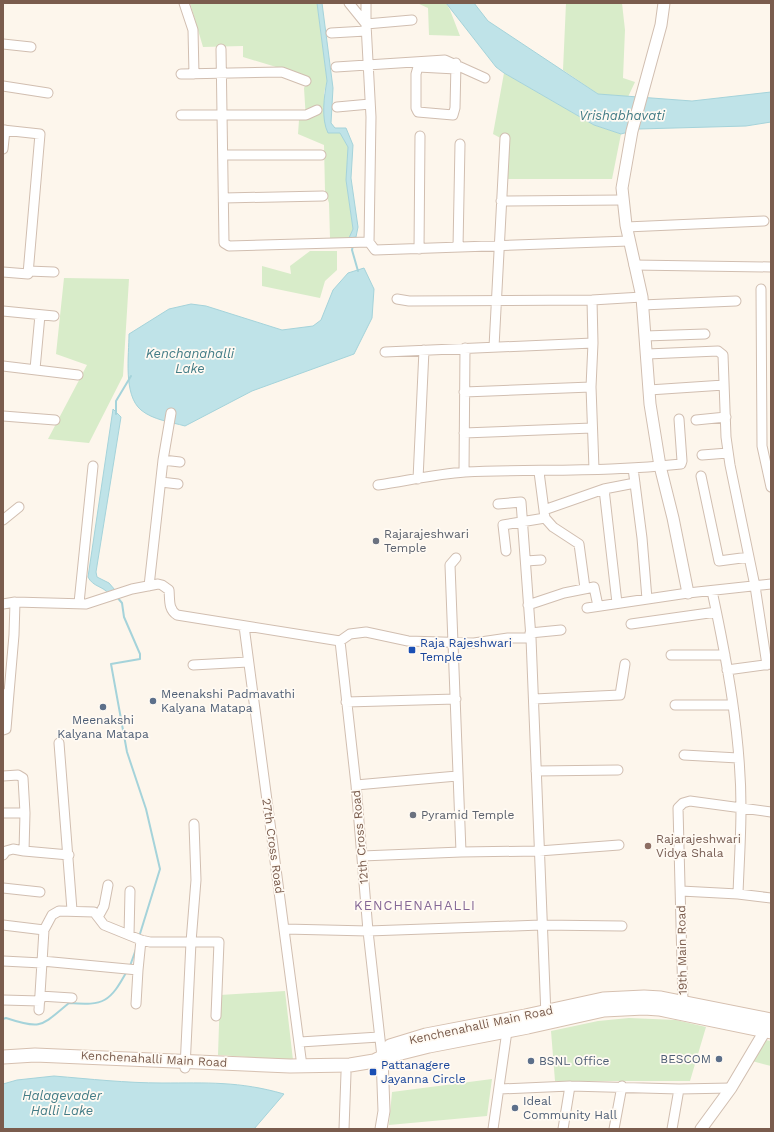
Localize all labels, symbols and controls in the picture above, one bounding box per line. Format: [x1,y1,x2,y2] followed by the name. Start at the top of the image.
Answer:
[579,108,665,123] water label: Vrishabhavati
[146,346,235,376] water label: Kenchanahalli Lake
[384,527,469,555] place label: Rajarajeshwari Temple
[371,536,381,546] marker: Rajarajeshwari Temple
[420,636,512,664] place label: Raja Rajeshwari Temple
[407,645,417,655] marker: Raja Rajeshwari Temple
[161,687,295,715] place label: Meenakshi Padmavathi Kalyana Matapa
[148,696,158,706] marker: Meenakshi Padmavathi Kalyana Matapa
[98,702,108,712] marker: Meenakshi Kalyana Matapa
[57,713,149,741] place label: Meenakshi Kalyana Matapa
[349,789,371,885] street label: 12th Cross Road
[259,797,287,895] street label: 27th Cross Road
[421,808,514,822] place label: Pyramid Temple
[408,810,418,820] marker: Pyramid Temple
[656,832,741,860] place label: Rajarajeshwari Vidya Shala
[643,841,653,851] marker: Rajarajeshwari Vidya Shala
[354,898,476,913] district label: KENCHENAHALLI
[674,905,690,995] street label: 19th Main Road
[408,1003,554,1047] street label: Kenchenahalli Main Road
[80,1048,228,1070] street label: Kenchenahalli Main Road
[660,1052,711,1066] place label: BESCOM
[539,1054,610,1068] place label: BSNL Office
[714,1054,724,1064] marker: BESCOM
[526,1056,536,1066] marker: BSNL Office
[381,1058,466,1086] place label: Pattanagere Jayanna Circle
[368,1067,378,1077] marker: Pattanagere Jayanna Circle
[22,1088,103,1118] water label: Halagevader Halli Lake
[523,1094,618,1122] place label: Ideal Community Hall
[510,1103,520,1113] marker: Ideal Community Hall

